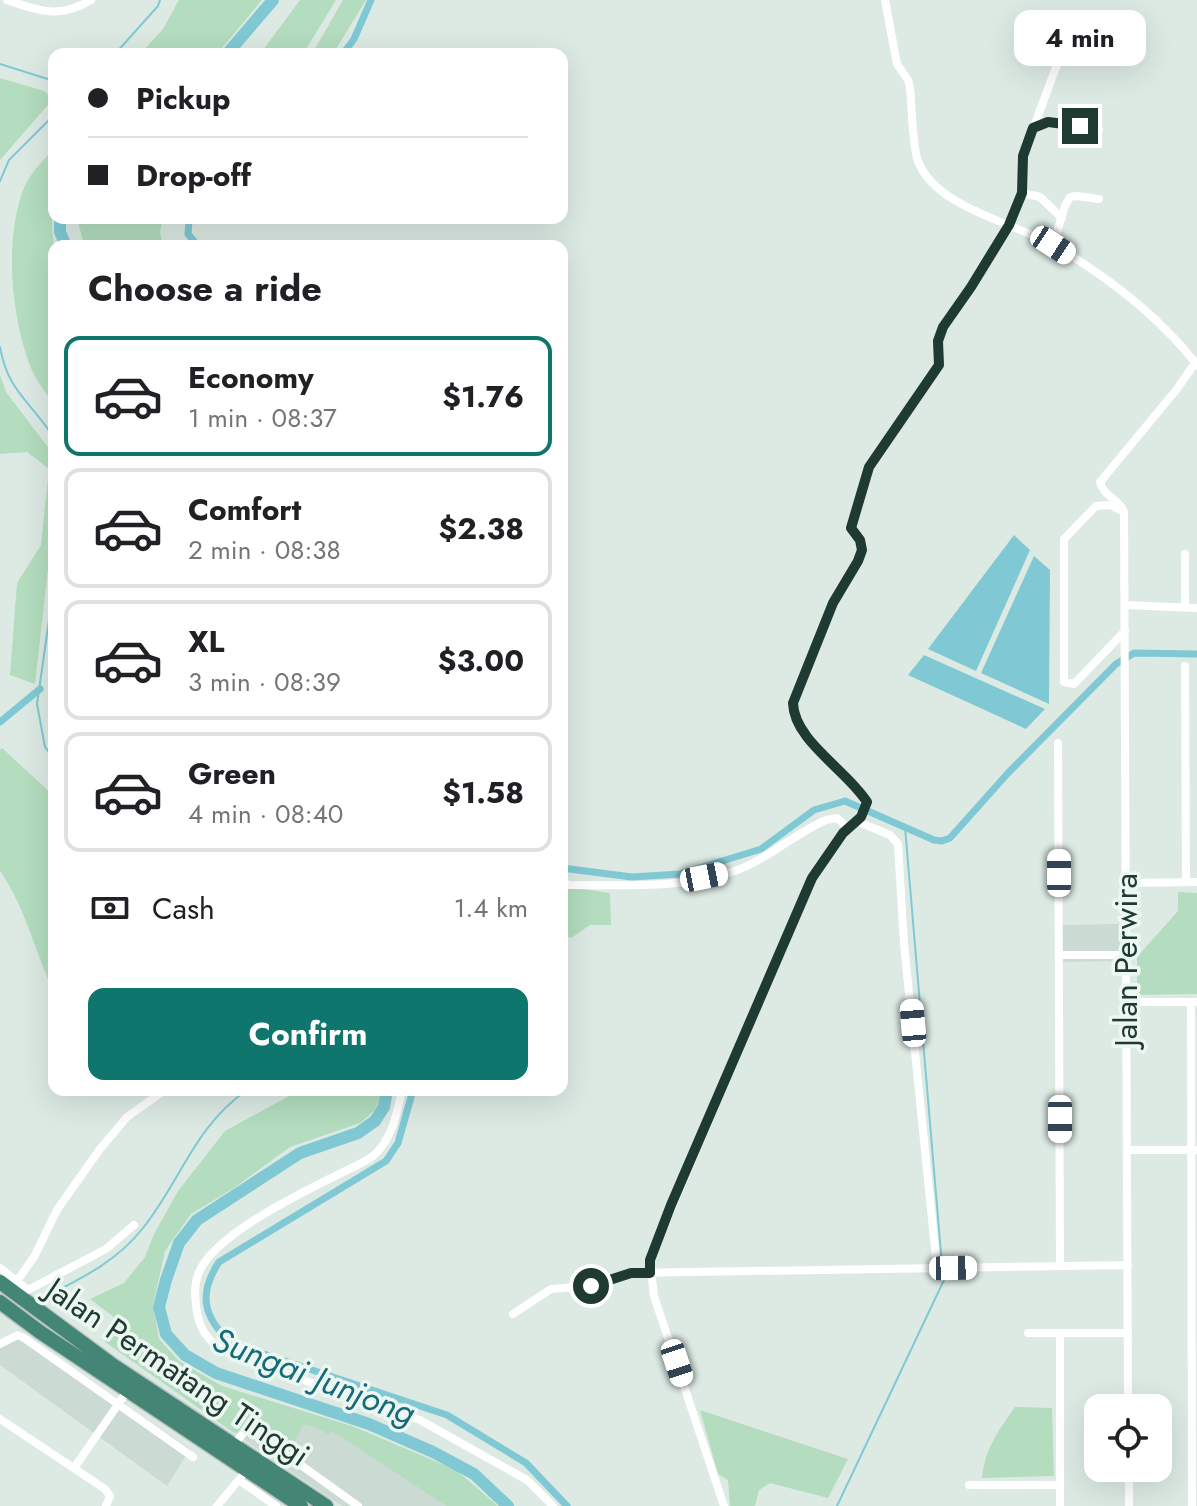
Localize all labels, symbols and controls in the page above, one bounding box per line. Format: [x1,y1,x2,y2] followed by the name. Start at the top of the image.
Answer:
[1014,10,1146,66] callout: 4 min
[1045,19,1115,57] text: 4 min
[136,77,231,120] text: Pickup
[1062,108,1098,144] route end
[136,154,251,197] text: Drop-off
[1026,222,1080,268] car
[88,262,322,314] text: Choose a ride
[188,356,314,399] text: Economy
[92,360,164,432] icon: car
[442,375,524,418] text: $1.76
[188,399,337,437] text: 1 min · 08:37
[188,488,301,531] text: Comfort
[92,492,164,564] icon: car
[439,507,524,550] text: $2.38
[188,531,341,569] text: 2 min · 08:38
[188,620,224,663] text: XL
[92,624,164,696] icon: car
[438,639,524,682] text: $3.00
[188,663,341,701] text: 3 min · 08:39
[188,752,276,795] text: Green
[92,756,164,828] icon: car
[442,771,524,814] text: $1.58
[188,795,343,833] text: 4 min · 08:40
[1047,849,1071,897] car
[678,861,730,893] car
[1103,873,1149,1051] street label: Jalan Perwira
[88,886,132,930] icon: cash
[152,887,215,930] text: Cash
[454,889,528,927] text: 1.4 km
[88,988,528,1080] button: Confirm
[899,998,927,1048] car
[1048,1095,1072,1143] car
[929,1256,977,1280] car
[34,1264,319,1477] street label: Jalan Permatang Tinggi
[573,1268,609,1304] route start
[205,1315,423,1438] water label: Sungai Junjong
[658,1336,696,1390] car
[1084,1394,1172,1482] map controls
[1084,1394,1172,1482] button: locate

